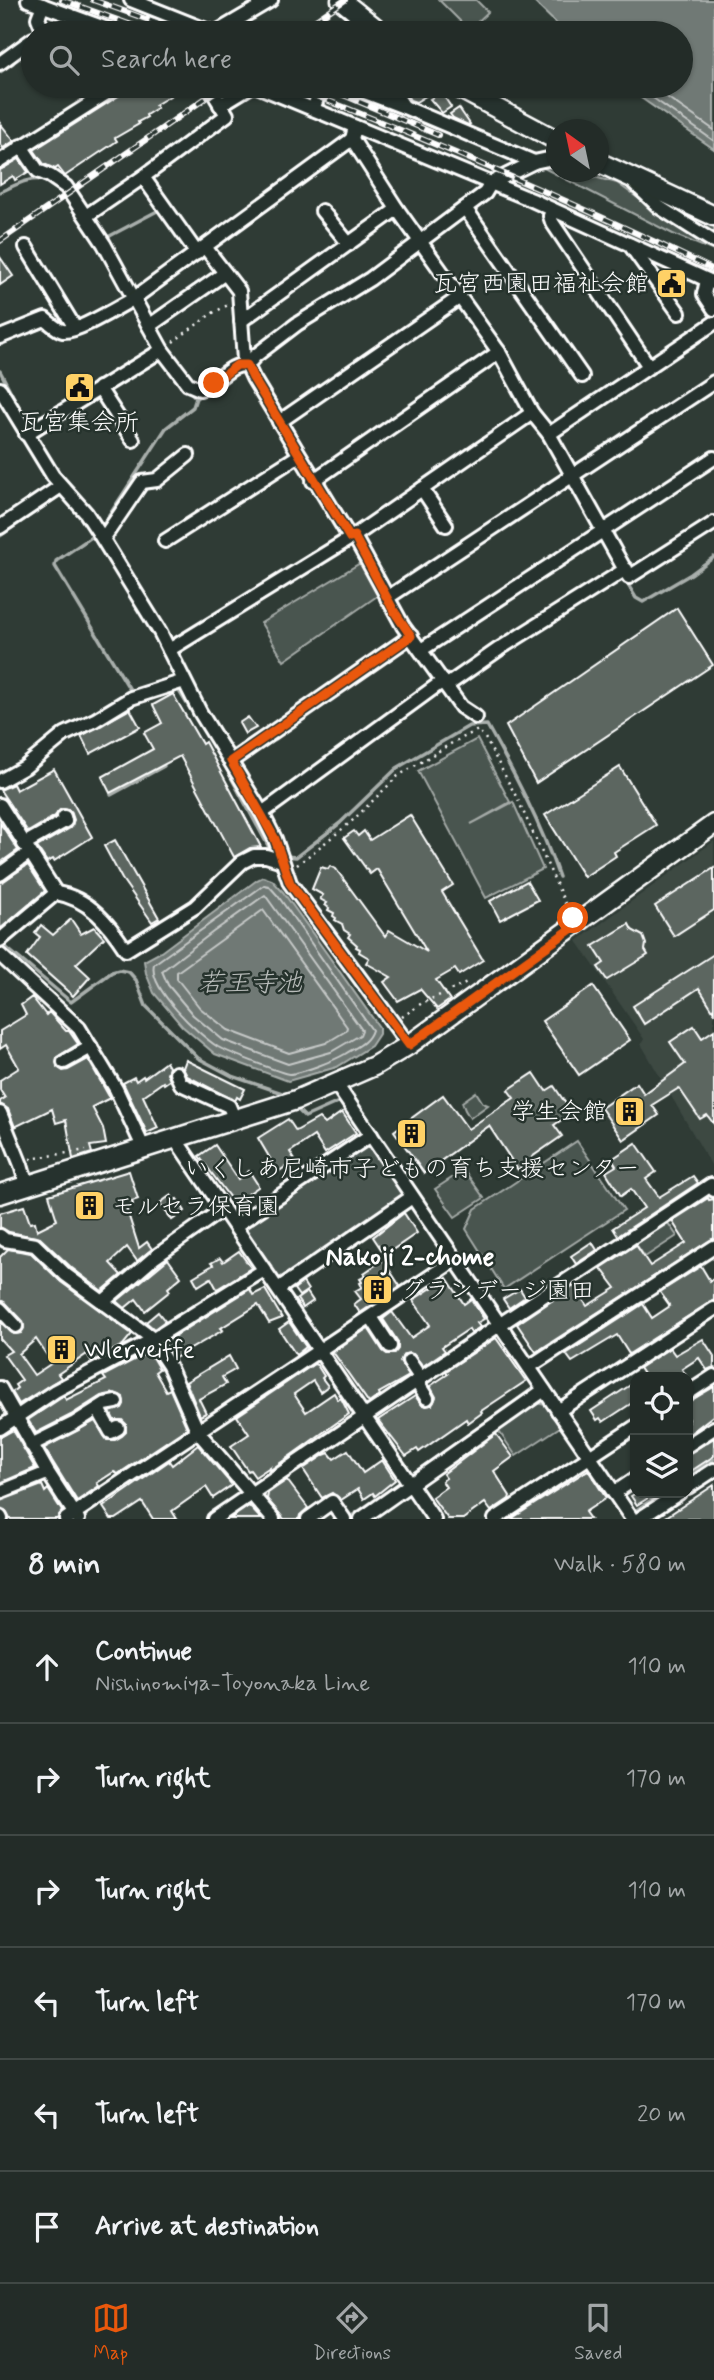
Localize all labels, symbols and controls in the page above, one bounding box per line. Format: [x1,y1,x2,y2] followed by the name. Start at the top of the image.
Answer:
[21,21,693,98] search box
[45,41,83,79] icon: search
[101,43,232,77] text: Search here
[546,119,609,182] north arrow
[655,266,689,300] public building icon: 瓦宮西園田福祉会館
[433,269,649,300] place label: 瓦宮西園田福祉会館
[198,367,229,398] route end
[62,371,96,405] public building icon: 瓦宮集会所
[19,408,139,439] place label: 瓦宮集会所
[557,902,588,933] route start
[198,967,303,1001] water label: 若王寺池
[613,1094,647,1128] building icon: 学生会館
[511,1097,607,1128] place label: 学生会館
[395,1117,429,1151] building icon: いくしあ尼崎市子どもの育ち支援センター
[184,1154,640,1185] place label: いくしあ尼崎市子どもの育ち支援センター
[72,1189,106,1223] building icon: モルセラ保育園
[112,1192,280,1223] place label: モルセラ保育園
[325,1241,495,1276] district label: Nakoji 2-chome
[361,1273,395,1307] building icon: グランデージ園田
[401,1276,594,1307] place label: グランデージ園田
[44,1332,78,1366] building icon: Wlerveiffe
[84,1335,195,1366] place label: Wlerveiffe
[630,1372,693,1498] map controls
[630,1372,693,1435] button: locate
[630,1435,693,1498] button: layers
[28,1545,101,1584] text: 8 min
[554,1550,686,1580] text: Walk · 580 m
[95,1635,192,1669] text: Continue
[28,1648,66,1686] icon: ahead
[627,1652,686,1682] text: 110 m
[95,1669,370,1699] text: Nishinomiya-Toyonaka Line
[28,1760,66,1798] icon: right
[95,1762,211,1796] text: Turn right
[626,1764,686,1794] text: 170 m
[28,1872,66,1910] icon: right
[95,1874,211,1908] text: Turn right
[627,1876,686,1906] text: 110 m
[28,1984,66,2022] icon: left
[95,1986,199,2020] text: Turn left
[626,1988,686,2018] text: 170 m
[28,2096,66,2134] icon: left
[95,2098,199,2132] text: Turn left
[637,2100,686,2130] text: 20 m
[28,2208,66,2246] icon: arrive
[95,2210,319,2244] text: Arrive at destination
[92,2299,130,2366] tab: Map
[313,2299,391,2366] tab: Directions
[574,2299,622,2366] tab: Saved

